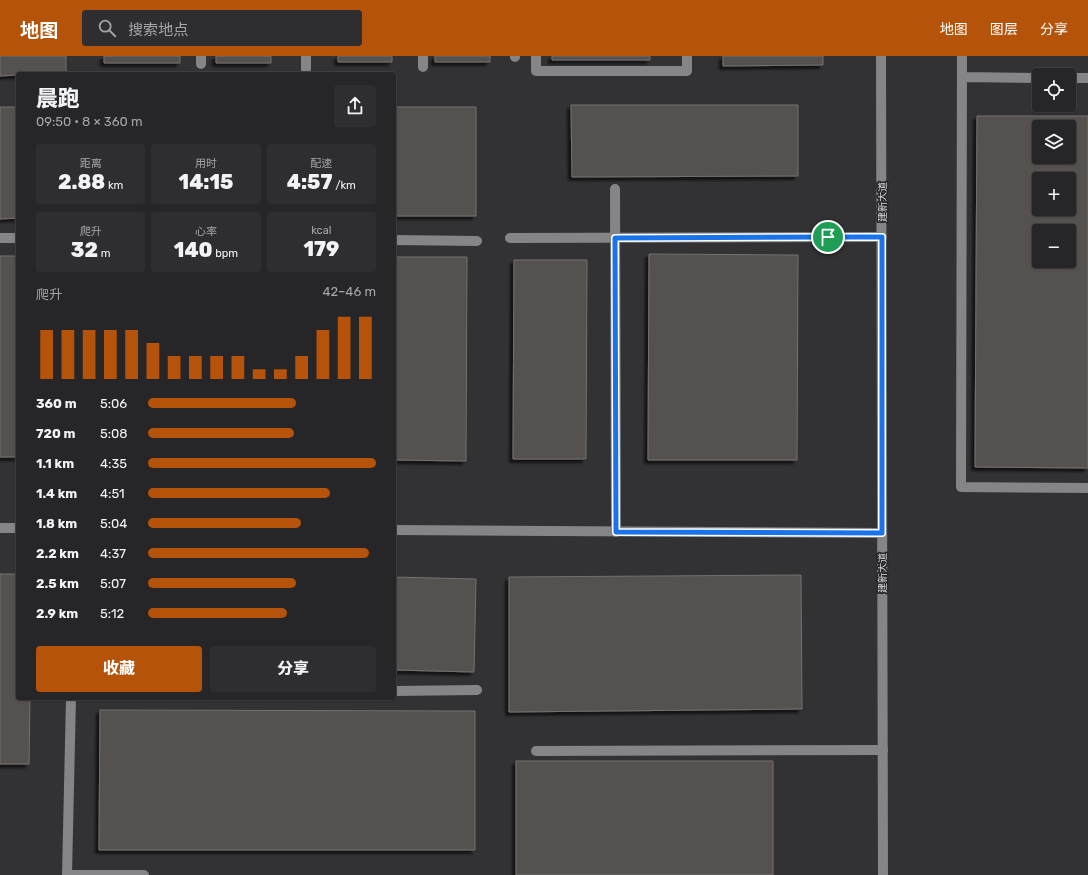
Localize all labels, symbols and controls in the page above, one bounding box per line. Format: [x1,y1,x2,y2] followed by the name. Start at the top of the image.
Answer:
[82,10,362,46] search box
[96,17,118,39] icon: search
[20,19,58,42] text: 地图
[128,21,188,39] text: 搜索地点
[940,21,968,38] text: 地图
[990,21,1018,38] text: 图层
[1040,21,1068,38] text: 分享
[1032,68,1076,268] map controls
[1032,68,1076,112] button: locate
[36,85,80,112] text: 晨跑
[334,85,376,127] button: share
[36,114,142,129] text: 09:50 · 8 × 360 m
[1032,120,1076,164] button: layers
[80,157,102,170] text: 距离
[195,157,217,170] text: 用时
[310,157,332,170] text: 配速
[58,170,105,194] text: 2.88
[179,170,233,194] text: 14:15
[287,170,332,194] text: 4:57
[1032,172,1076,216] button: +
[105,179,123,192] text: km
[332,179,356,192] text: /km
[877,182,889,222] street label: 建新大道
[811,220,845,254] pin
[311,224,331,237] text: kcal
[1032,224,1076,268] button: −
[80,225,102,238] text: 爬升
[195,225,217,238] text: 心率
[817,226,839,248] icon: arrive
[303,237,339,261] text: 179
[71,238,98,262] text: 32
[174,238,213,262] text: 140
[98,247,111,260] text: m
[213,247,238,260] text: bpm
[322,284,376,299] text: 42–46 m
[36,287,62,302] text: 爬升
[36,396,77,411] text: 360 m
[100,396,127,411] text: 5:06
[36,426,75,441] text: 720 m
[100,426,128,441] text: 5:08
[36,456,74,471] text: 1.1 km
[100,456,127,471] text: 4:35
[36,486,77,501] text: 1.4 km
[100,486,125,501] text: 4:51
[36,516,77,531] text: 1.8 km
[100,516,127,531] text: 5:04
[36,546,79,561] text: 2.2 km
[100,546,126,561] text: 4:37
[877,553,889,593] street label: 建新大道
[36,576,79,591] text: 2.5 km
[100,576,126,591] text: 5:07
[36,606,78,621] text: 2.9 km
[100,606,124,621] text: 5:12
[36,646,202,692] button: 收藏
[210,646,376,692] button: 分享

